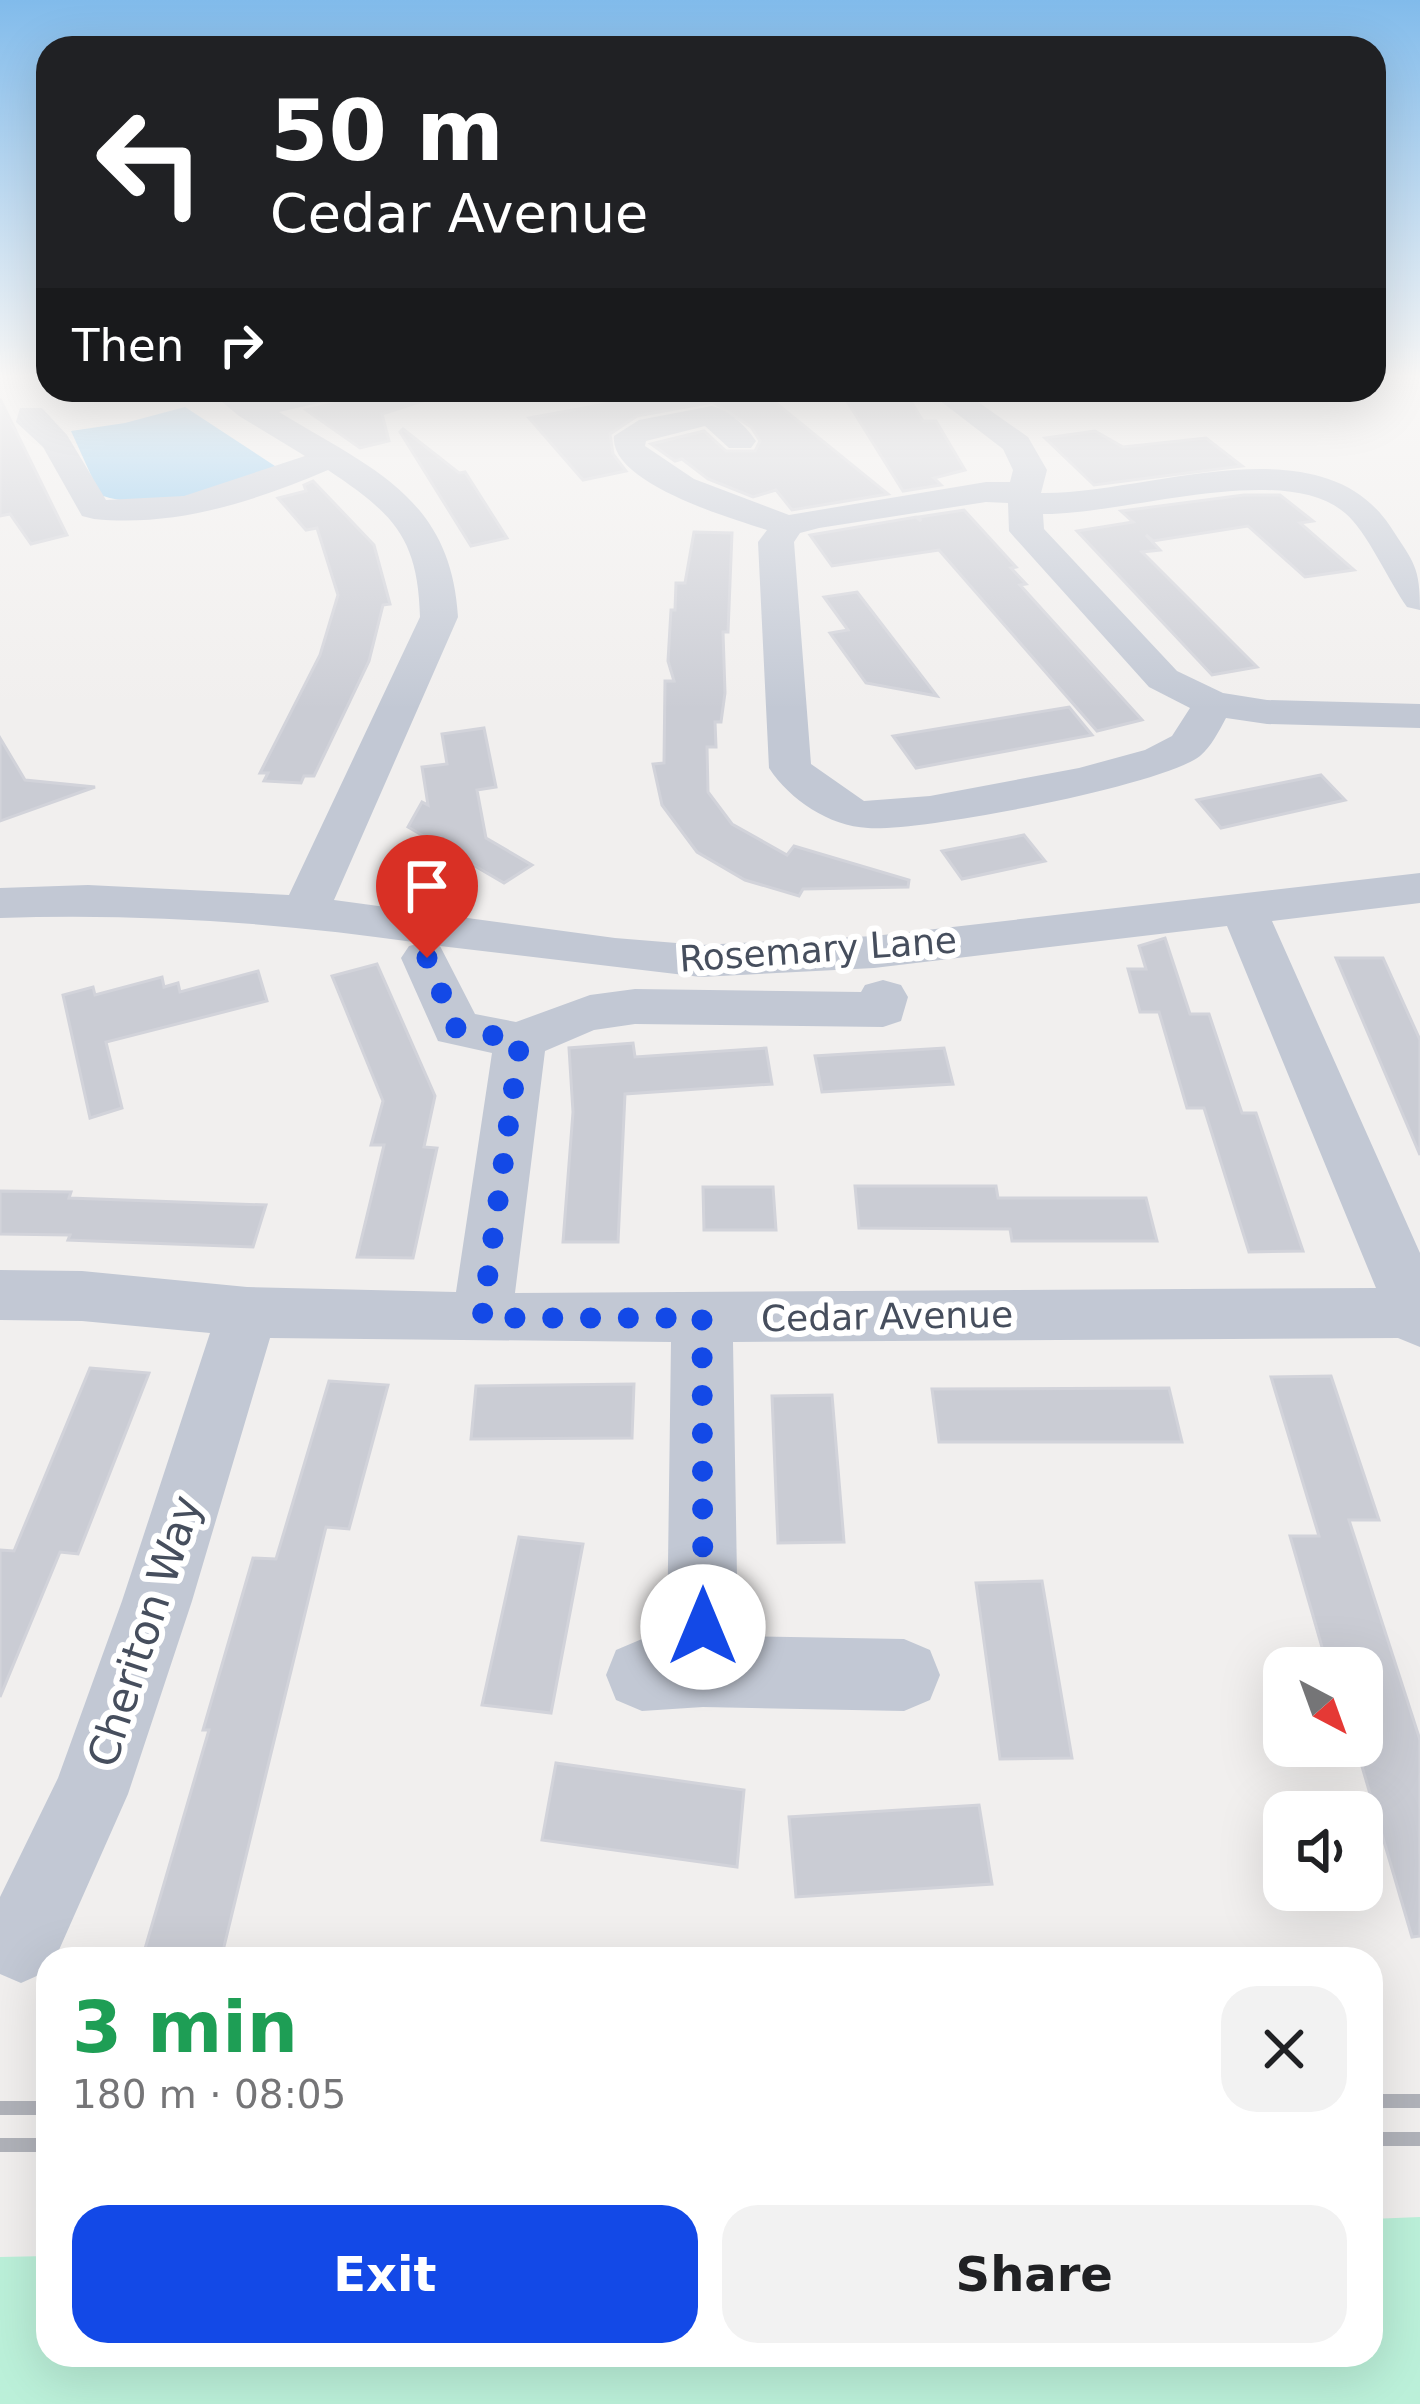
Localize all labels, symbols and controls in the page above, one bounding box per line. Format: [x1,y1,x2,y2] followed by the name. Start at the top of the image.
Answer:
[270,82,504,180] text: 50 m
[72,84,228,240] icon: left
[270,182,648,245] text: Cedar Avenue
[208,312,274,378] icon: right
[72,319,184,372] text: Then
[376,835,478,958] pin
[394,853,460,919] icon: arrive
[678,919,958,980] street label: Rosemary Lane
[761,1294,1013,1339] street label: Cedar Avenue
[78,1489,211,1773] street label: Cheriton Way
[640,1564,766,1690] position arrow
[1263,1647,1383,1767] north arrow
[1263,1647,1383,1911] map controls
[1263,1791,1383,1911] button: sound
[72,1985,298,2069] text: 3 min
[1221,1986,1347,2112] button: close
[72,2072,346,2117] text: 180 m · 08:05
[72,2205,698,2343] button: Exit
[722,2205,1347,2343] button: Share

